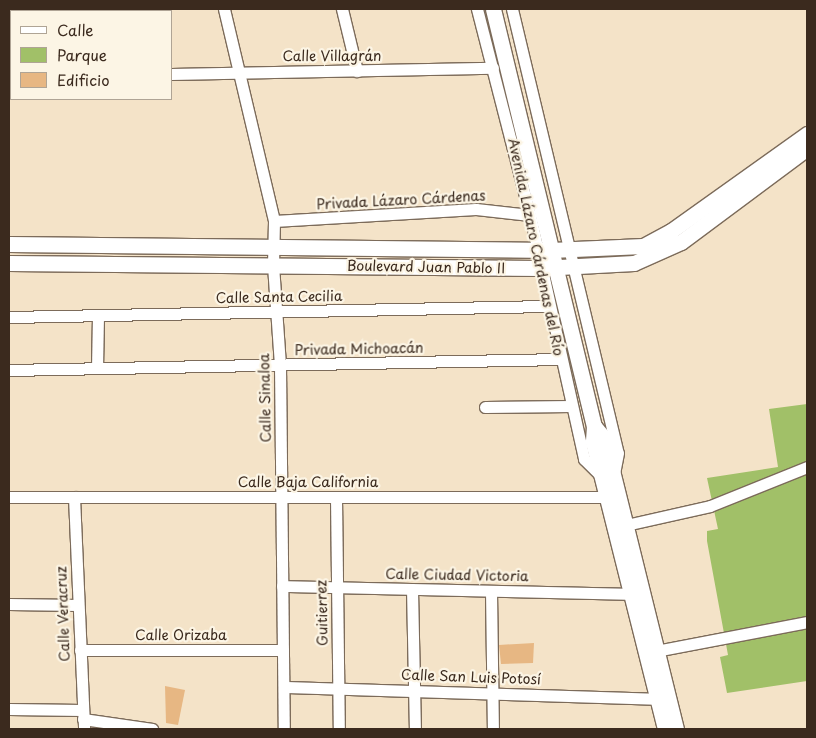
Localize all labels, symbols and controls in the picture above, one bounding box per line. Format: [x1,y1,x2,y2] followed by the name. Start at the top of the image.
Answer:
[10,10,172,100] legend
[57,18,94,41] text: Calle
[57,43,107,66] text: Parque
[282,48,382,64] street label: Calle Villagrán
[57,68,110,91] text: Edificio
[505,137,567,357] street label: Avenida Lázaro Cárdenas del Río
[317,187,485,213] street label: Privada Lázaro Cárdenas
[347,257,505,277] street label: Boulevard Juan Pablo II
[215,287,343,307] street label: Calle Santa Cecilia
[294,339,424,359] street label: Privada Michoacán
[256,353,274,443] street label: Calle Sinaloa
[238,474,378,490] street label: Calle Baja California
[53,565,73,663] street label: Calle Veracruz
[385,565,529,585] street label: Calle Ciudad Victoria
[313,580,331,646] street label: Guitierrez
[134,627,228,643] street label: Calle Orizaba
[401,666,541,688] street label: Calle San Luis Potosí

